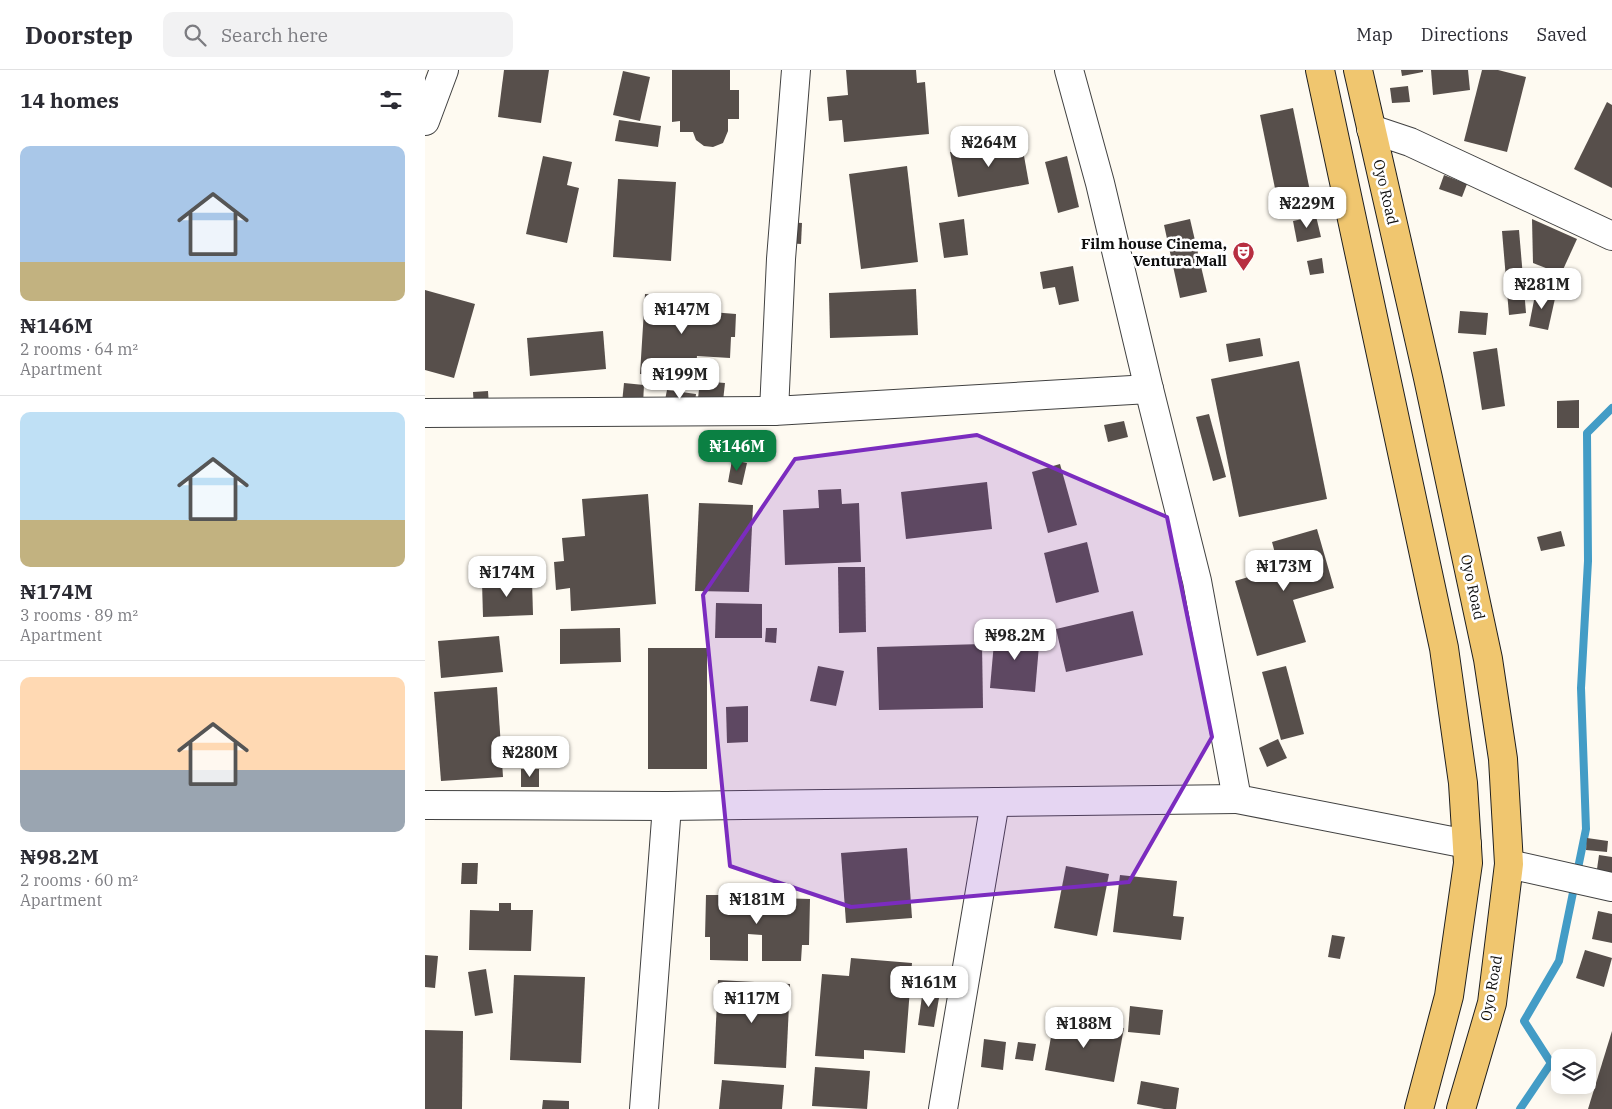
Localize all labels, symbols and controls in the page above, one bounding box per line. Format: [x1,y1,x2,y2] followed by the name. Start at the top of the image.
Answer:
[163,12,513,57] search box
[25,19,133,51] text: Doorstep
[181,21,209,49] icon: search
[221,23,328,47] text: Search here
[1356,23,1393,46] text: Map
[1421,23,1509,46] text: Directions
[1537,23,1587,46] text: Saved
[20,86,119,114] text: 14 homes
[377,86,405,114] icon: filters
[954,126,1024,168] pin: ₦264M
[961,132,1017,152] text: ₦264M
[1369,157,1403,227] street label: Oyo Road
[168,179,258,269] icon: home
[1272,186,1342,229] pin: ₦229M
[1279,193,1335,213] text: ₦229M
[1081,234,1227,270] place label: Film house Cinema, Ventura Mall
[1231,240,1255,271] theatre icon: Film house Cinema, Ventura Mall
[1507,268,1577,310] pin: ₦281M
[1514,274,1570,294] text: ₦281M
[647,292,717,335] pin: ₦147M
[654,299,710,319] text: ₦147M
[20,311,93,339] text: ₦146M
[20,339,138,359] text: 2 rooms · 64 m²
[645,358,715,400] pin: ₦199M
[20,359,102,379] text: Apartment
[652,364,708,384] text: ₦199M
[702,430,772,472] pin: ₦146M
[709,436,765,456] text: ₦146M
[168,444,258,534] icon: home
[1249,550,1319,592] pin: ₦173M
[1457,553,1489,621] street label: Oyo Road
[472,556,542,598] pin: ₦174M
[1256,556,1312,576] text: ₦173M
[479,562,535,582] text: ₦174M
[20,577,93,605] text: ₦174M
[20,605,138,625] text: 3 rooms · 89 m²
[974,618,1056,661] pin: ₦98.2M
[20,625,102,645] text: Apartment
[985,625,1045,645] text: ₦98.2M
[168,709,258,799] icon: home
[495,736,565,778] pin: ₦280M
[502,742,558,762] text: ₦280M
[20,842,99,870] text: ₦98.2M
[20,870,138,890] text: 2 rooms · 60 m²
[722,882,792,925] pin: ₦181M
[729,889,785,909] text: ₦181M
[20,890,102,910] text: Apartment
[1476,954,1506,1022] street label: Oyo Road
[894,966,964,1008] pin: ₦161M
[901,972,957,992] text: ₦161M
[717,982,787,1024] pin: ₦117M
[724,988,780,1008] text: ₦117M
[1049,1006,1119,1049] pin: ₦188M
[1056,1013,1112,1033] text: ₦188M
[1551,1049,1596,1094] map controls
[1551,1049,1596,1094] button: layers

